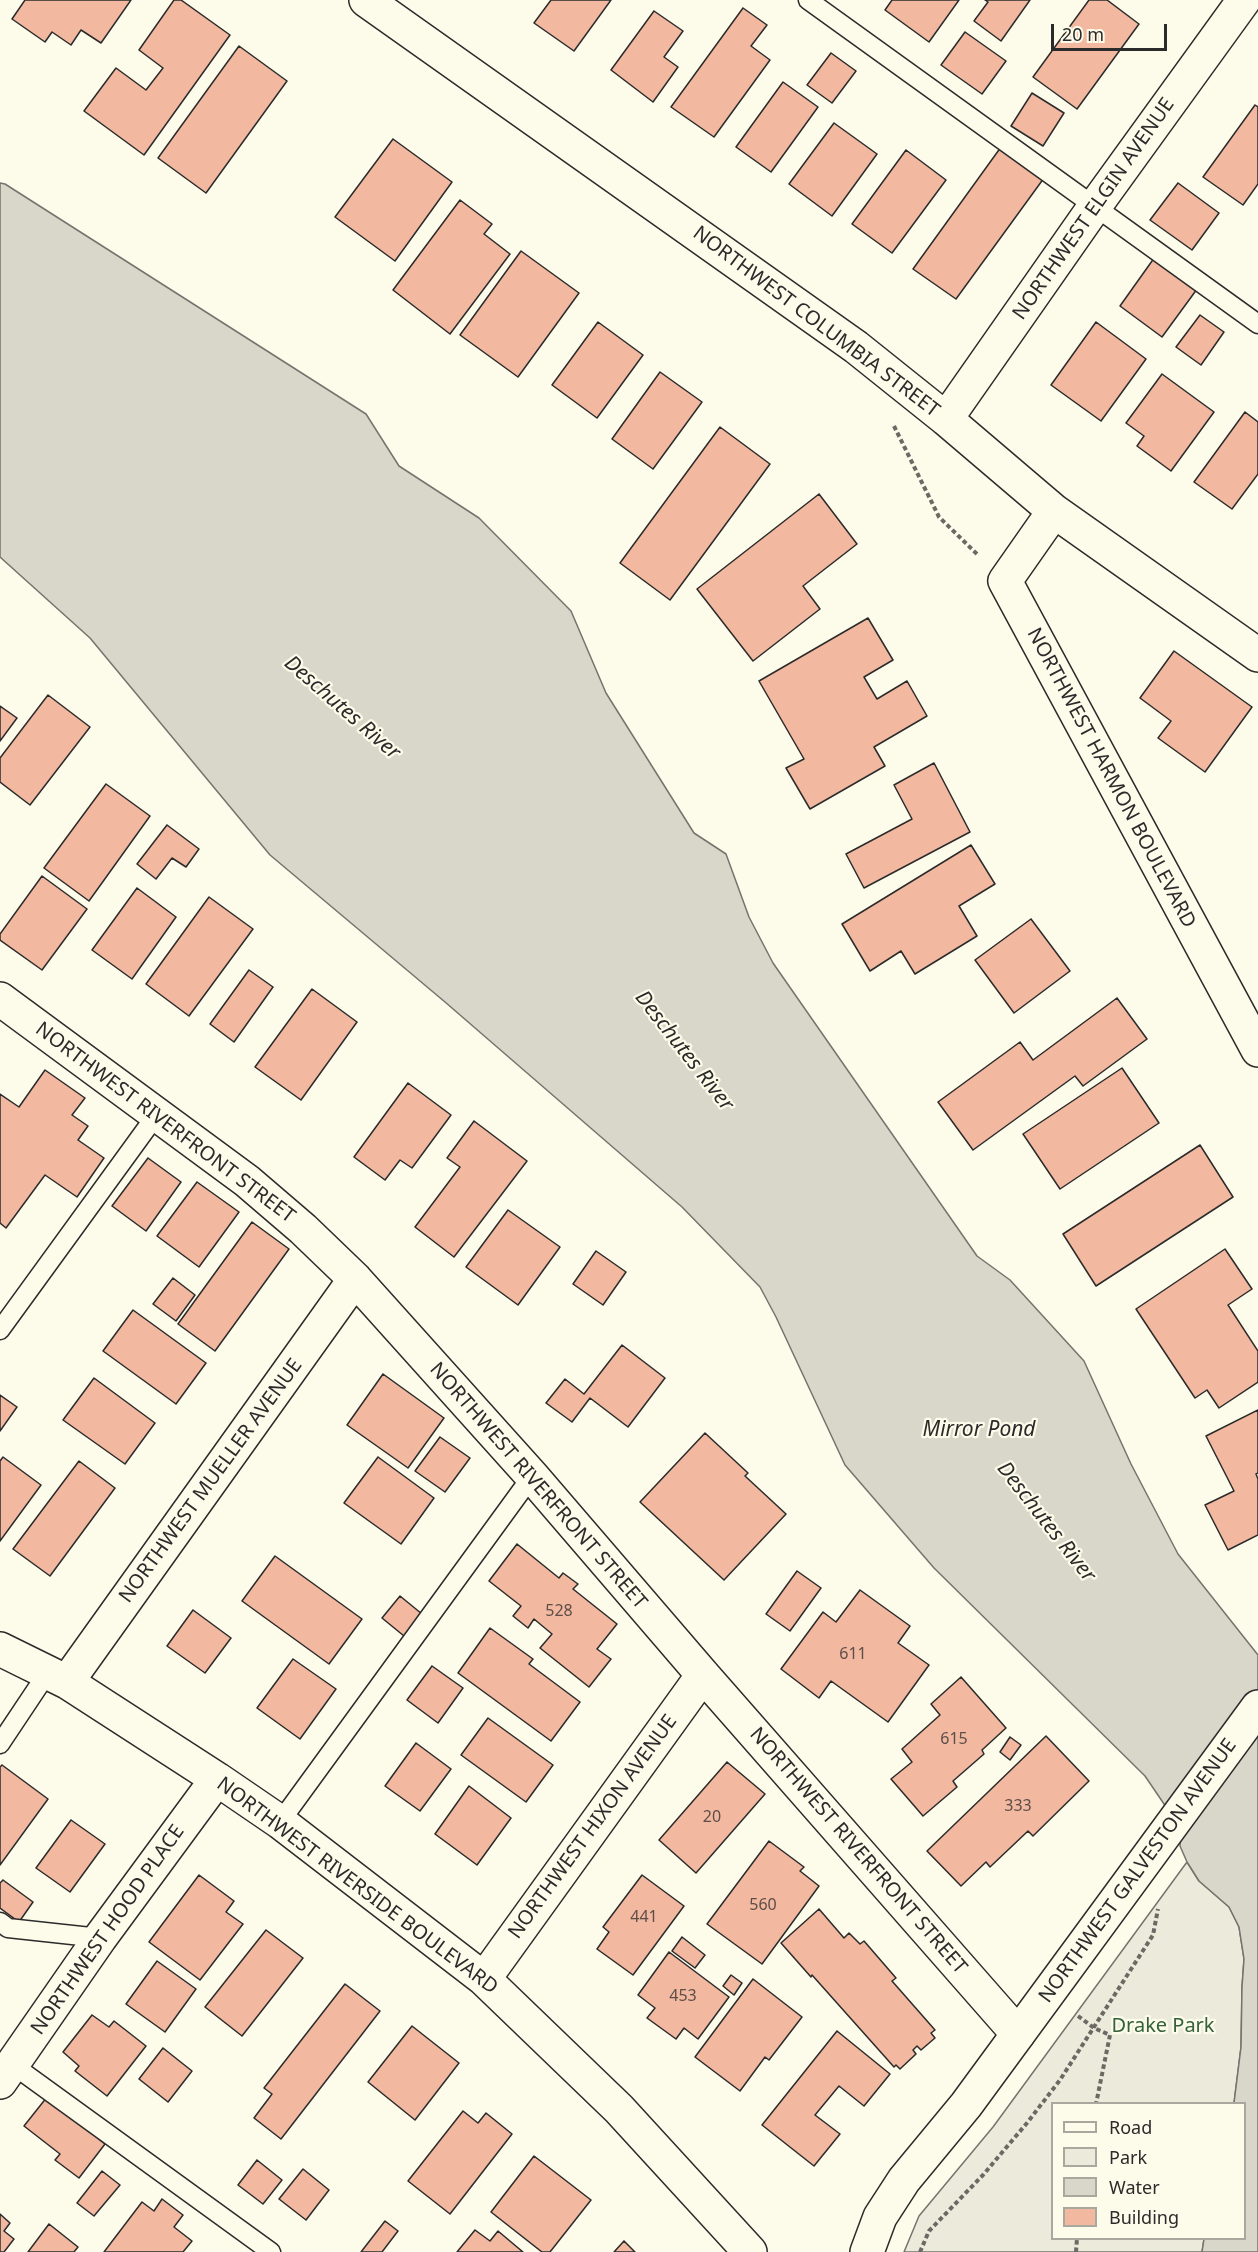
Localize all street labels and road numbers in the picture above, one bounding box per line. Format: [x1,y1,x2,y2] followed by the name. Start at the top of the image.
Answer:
[1008,93,1180,325] street label: NORTHWEST ELGIN AVENUE
[688,221,944,423] street label: NORTHWEST COLUMBIA STREET
[1021,624,1201,932] street label: NORTHWEST HARMON BOULEVARD
[30,1017,300,1229] street label: NORTHWEST RIVERFRONT STREET
[114,1354,308,1608] street label: NORTHWEST MUELLER AVENUE
[424,1358,652,1614] street label: NORTHWEST RIVERFRONT STREET
[504,1710,682,1944] street label: NORTHWEST HIXON AVENUE
[744,1723,972,1979] street label: NORTHWEST RIVERFRONT STREET
[1034,1734,1242,2008] street label: NORTHWEST GALVESTON AVENUE
[212,1772,502,2000] street label: NORTHWEST RIVERSIDE BOULEVARD
[26,1820,190,2040] street label: NORTHWEST HOOD PLACE

